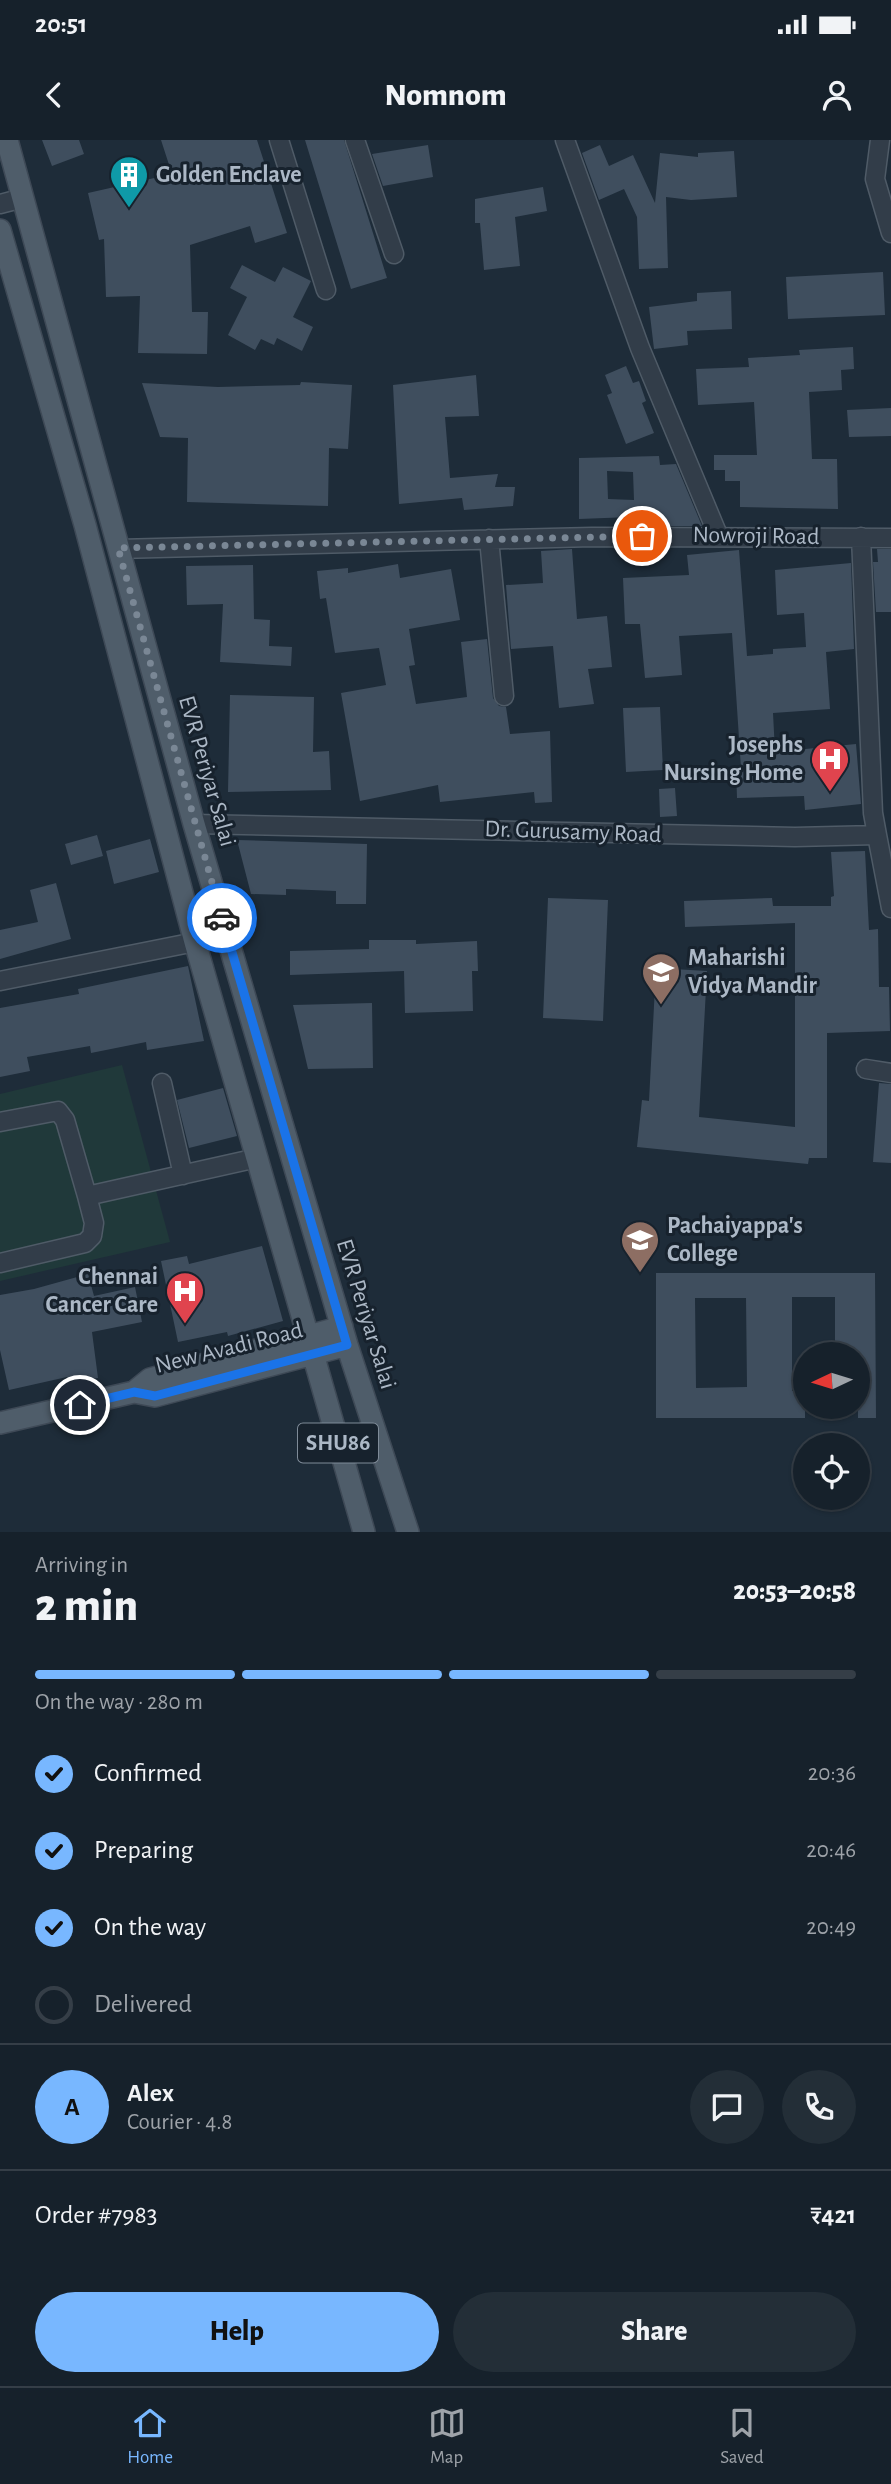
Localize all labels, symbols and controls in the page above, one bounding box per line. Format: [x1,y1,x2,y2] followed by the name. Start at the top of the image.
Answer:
[35,11,87,37] text: 20:51
[35,76,73,114] icon: back
[818,76,856,114] icon: person
[384,79,507,111] text: Nomnom
[108,154,150,209] building icon: Golden Enclave
[156,163,302,187] place label: Golden Enclave
[612,506,672,566] pin
[623,517,661,555] icon: bag
[692,523,820,549] street label: Nowroji Road
[174,693,240,849] street label: EVR Periyar Salai
[663,733,803,785] place label: Josephs Nursing Home
[809,738,851,793] hospital icon: Josephs Nursing Home
[484,817,662,847] street label: Dr. Gurusamy Road
[187,883,257,953] courier
[203,899,241,937] icon: car
[688,946,817,998] place label: Maharishi Vidya Mandir
[640,951,682,1006] school or university icon: Maharishi Vidya Mandir
[667,1214,803,1266] place label: Pachaiyappa's College
[619,1219,661,1274] school or university icon: Pachaiyappa's College
[332,1236,400,1392] street label: EVR Periyar Salai
[45,1265,158,1317] place label: Chennai Cancer Care
[164,1270,206,1325] hospital icon: Chennai Cancer Care
[153,1318,305,1378] street label: New Avadi Road
[793,1342,870,1419] north arrow
[793,1342,870,1510] map controls
[50,1375,110,1435] pin
[61,1386,99,1424] icon: home
[298,1424,378,1462] road number: SHU86
[793,1433,870,1510] button: locate
[35,1554,128,1577] text: Arriving in
[733,1578,856,1604] text: 20:53–20:58
[35,1583,138,1629] text: 2 min
[35,1691,203,1714] text: On the way · 280 m
[35,1755,73,1793] icon: check
[94,1760,202,1786] text: Confirmed
[808,1762,856,1785] text: 20:36
[35,1832,73,1870] icon: check
[94,1837,193,1863] text: Preparing
[806,1839,856,1862] text: 20:46
[35,1909,73,1947] icon: check
[94,1914,206,1940] text: On the way
[806,1916,856,1939] text: 20:49
[94,1991,192,2017] text: Delivered
[690,2070,764,2144] button: chat
[782,2070,856,2144] button: phone
[127,2080,174,2106] text: Alex
[64,2094,80,2120] text: A
[127,2111,232,2134] text: Courier · 4.8
[35,2202,158,2228] text: Order #7983
[810,2202,856,2228] text: ₹421
[35,2292,439,2372] button: Help
[453,2292,856,2372] button: Share
[127,2404,173,2469] tab: Home
[428,2404,466,2469] tab: Map
[720,2404,764,2469] tab: Saved

